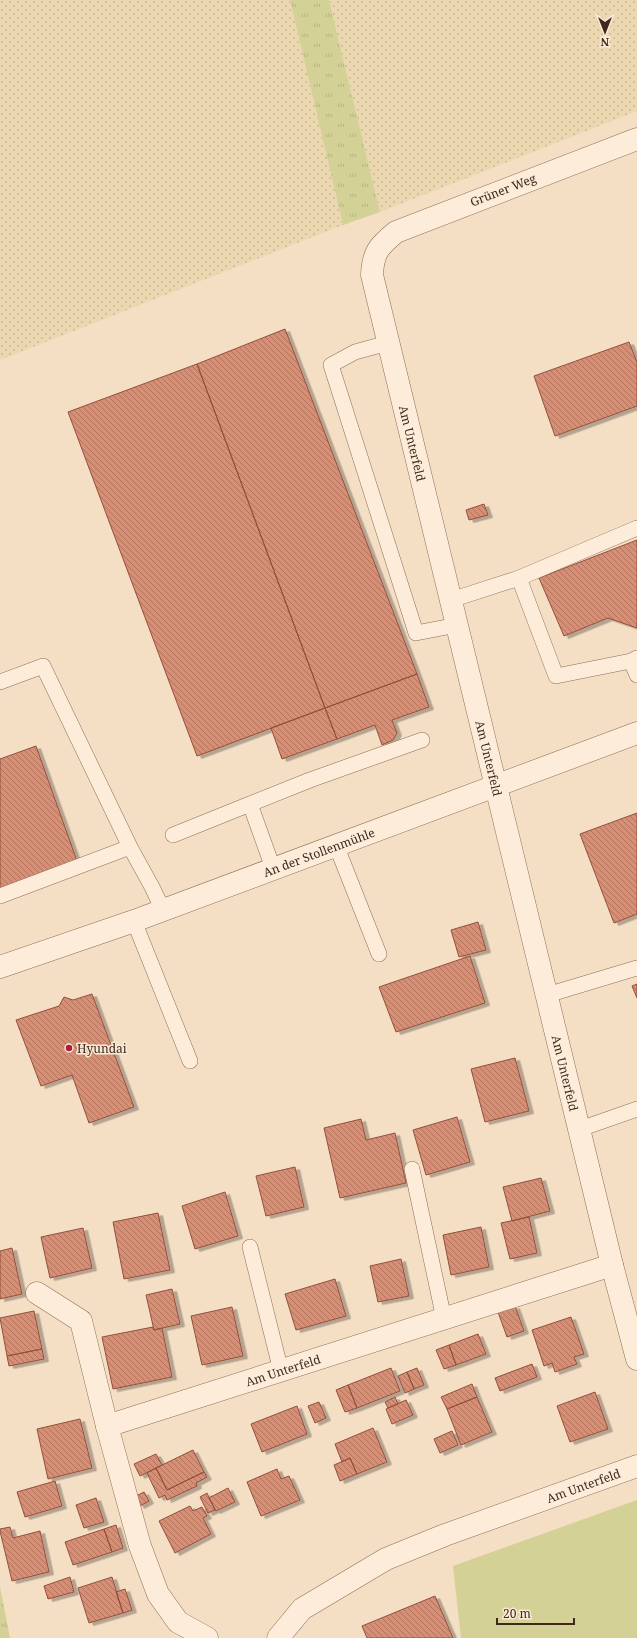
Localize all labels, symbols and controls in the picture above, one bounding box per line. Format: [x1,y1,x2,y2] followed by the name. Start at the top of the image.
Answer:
[585,12,625,52] north arrow
[600,35,609,50] text: N
[468,169,539,210] street label: Grüner Weg
[395,404,430,484] street label: Am Unterfeld
[472,718,507,798] street label: Am Unterfeld
[261,823,377,881] street label: An der Stollenmühle
[548,1033,583,1113] street label: Am Unterfeld
[77,1040,127,1057] place label: Hyundai
[64,1043,74,1053] marker: Hyundai
[243,1350,323,1390] street label: Am Unterfeld
[544,1464,623,1506] street label: Am Unterfeld
[497,1600,574,1626] scale bar
[503,1605,531,1622] text: 20 m

